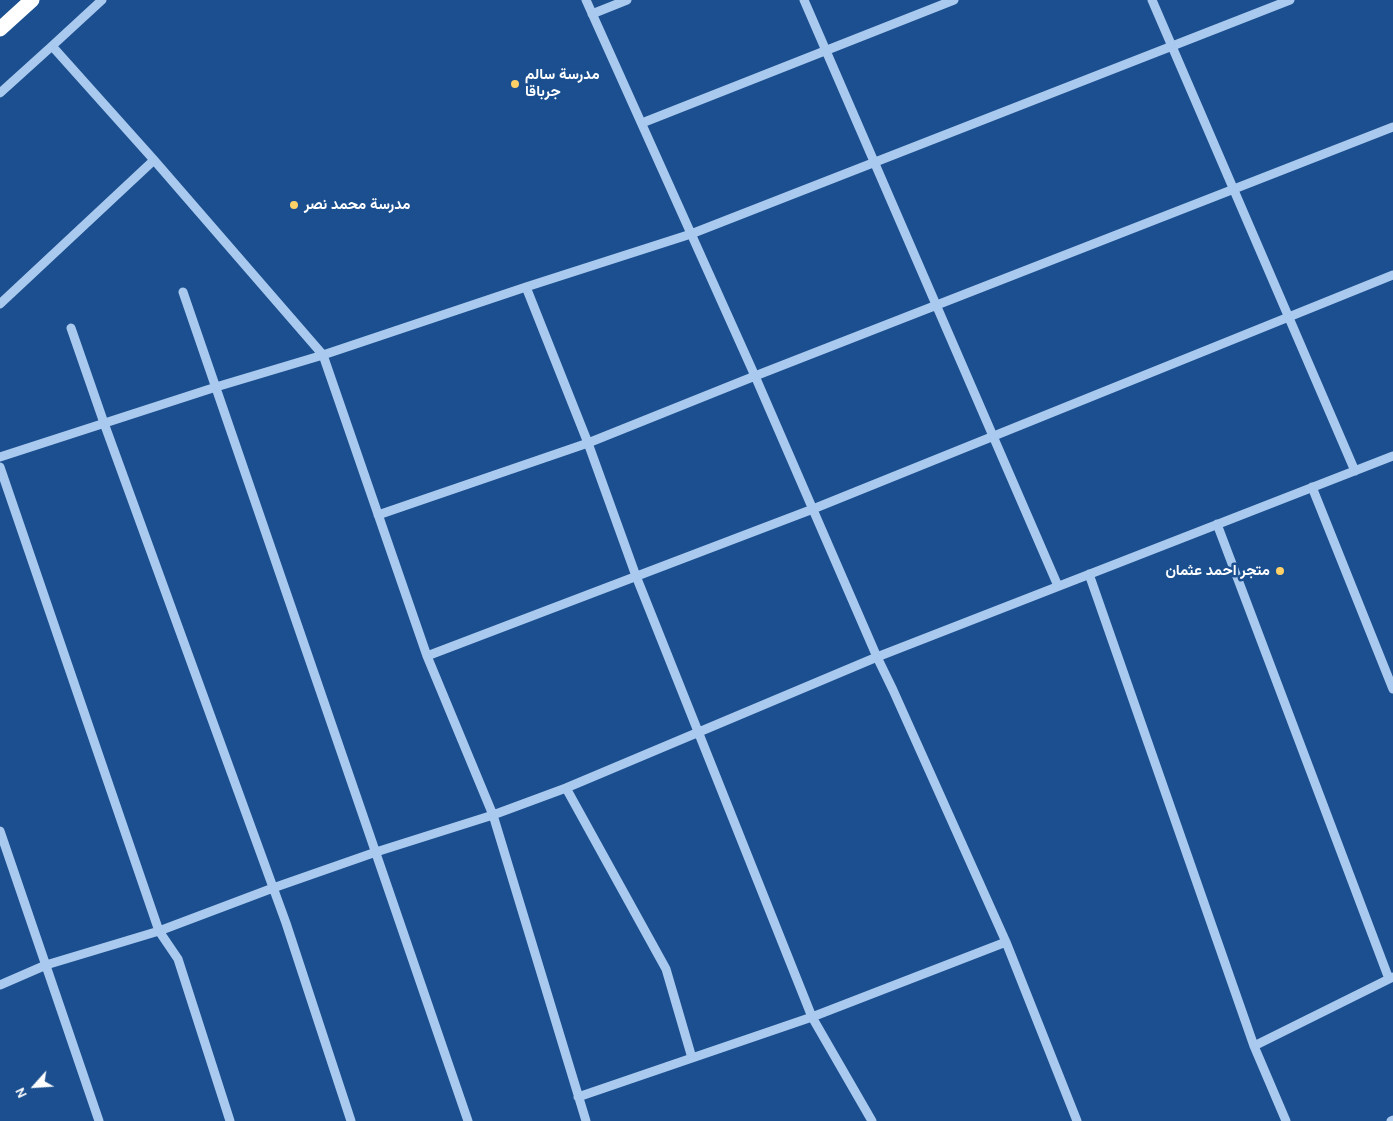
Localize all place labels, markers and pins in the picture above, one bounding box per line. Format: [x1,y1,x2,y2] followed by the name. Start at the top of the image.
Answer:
[525,66,600,101] place label: مدرسة سالم جرباقا
[509,78,521,90] marker: مدرسة سالم جرباقا
[304,196,410,214] place label: مدرسة محمد نصر
[288,199,300,211] marker: مدرسة محمد نصر
[1165,562,1270,580] place label: متجر احمد عثمان
[1274,565,1286,577] marker: متجر احمد عثمان

